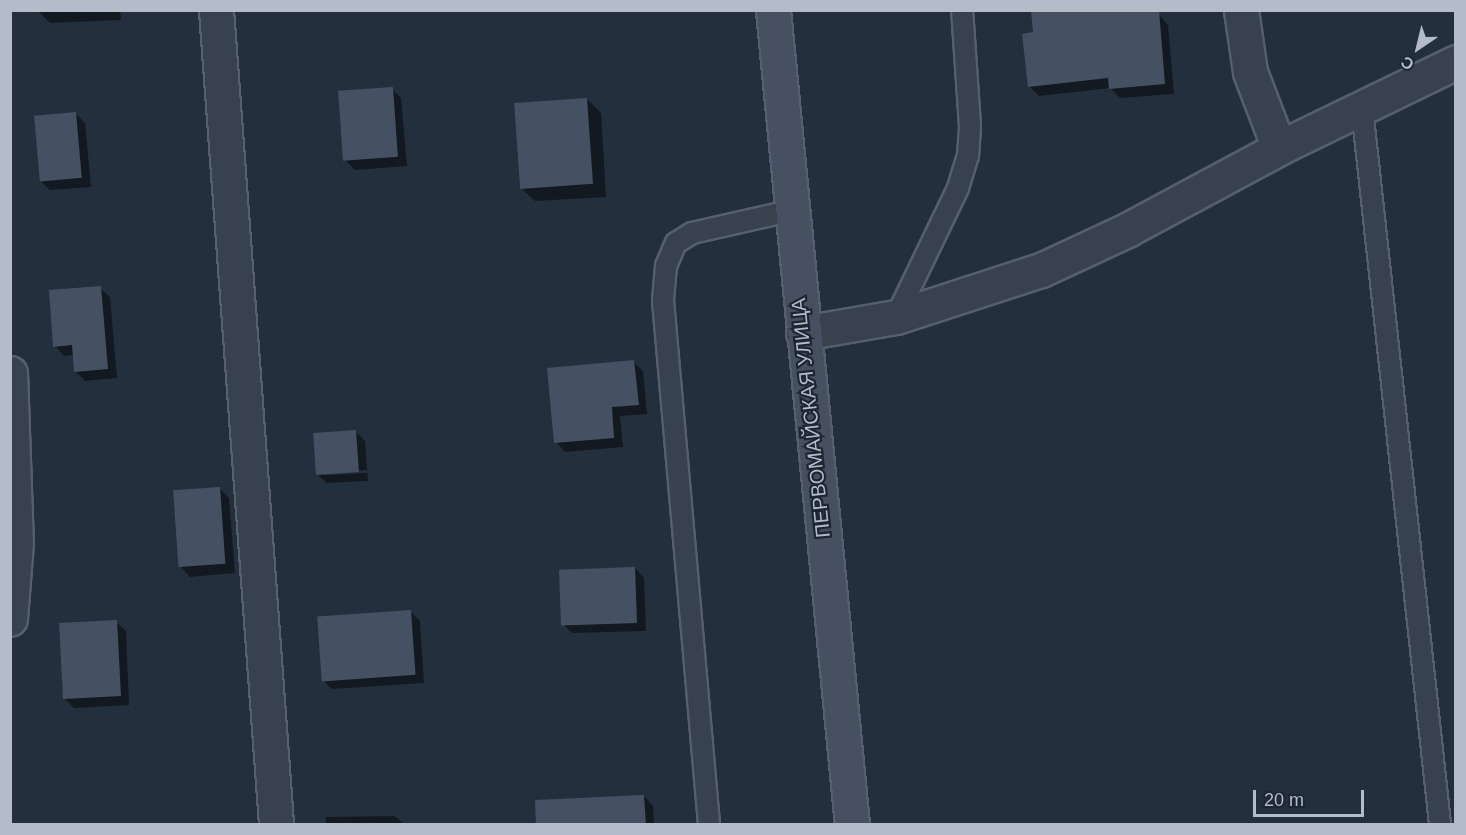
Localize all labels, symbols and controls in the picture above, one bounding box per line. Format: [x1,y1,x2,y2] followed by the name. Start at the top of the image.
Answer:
[1388,18,1448,78] north arrow
[1398,53,1417,73] text: С
[786,297,836,539] street label: ПЕРВОМАЙСКАЯ УЛИЦА
[1256,778,1367,816] scale bar
[1264,790,1304,810] text: 20 m

